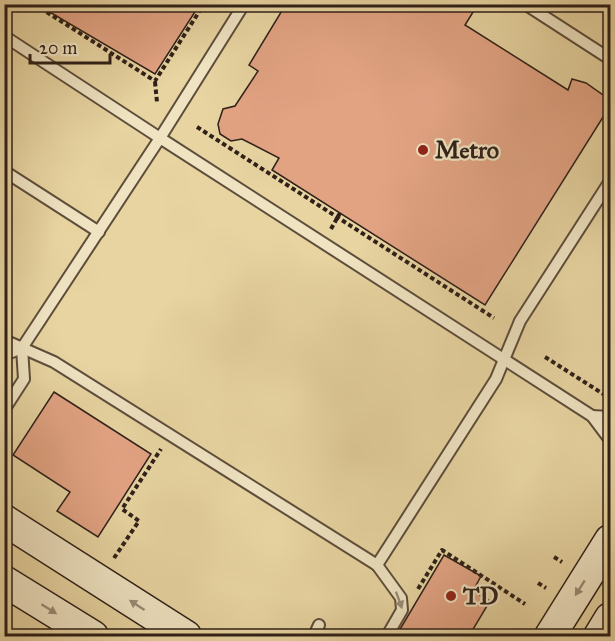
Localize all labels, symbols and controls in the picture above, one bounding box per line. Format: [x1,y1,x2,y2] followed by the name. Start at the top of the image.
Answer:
[30,27,110,65] scale bar
[39,37,77,59] text: 20 m
[435,135,499,165] place label: Metro
[416,143,430,157] marker: Metro
[575,580,586,597] one-way arrow
[462,581,498,611] place label: TD
[444,589,458,603] marker: TD
[394,592,404,610] one-way arrow
[129,600,145,611] one-way arrow
[40,603,57,614] one-way arrow

